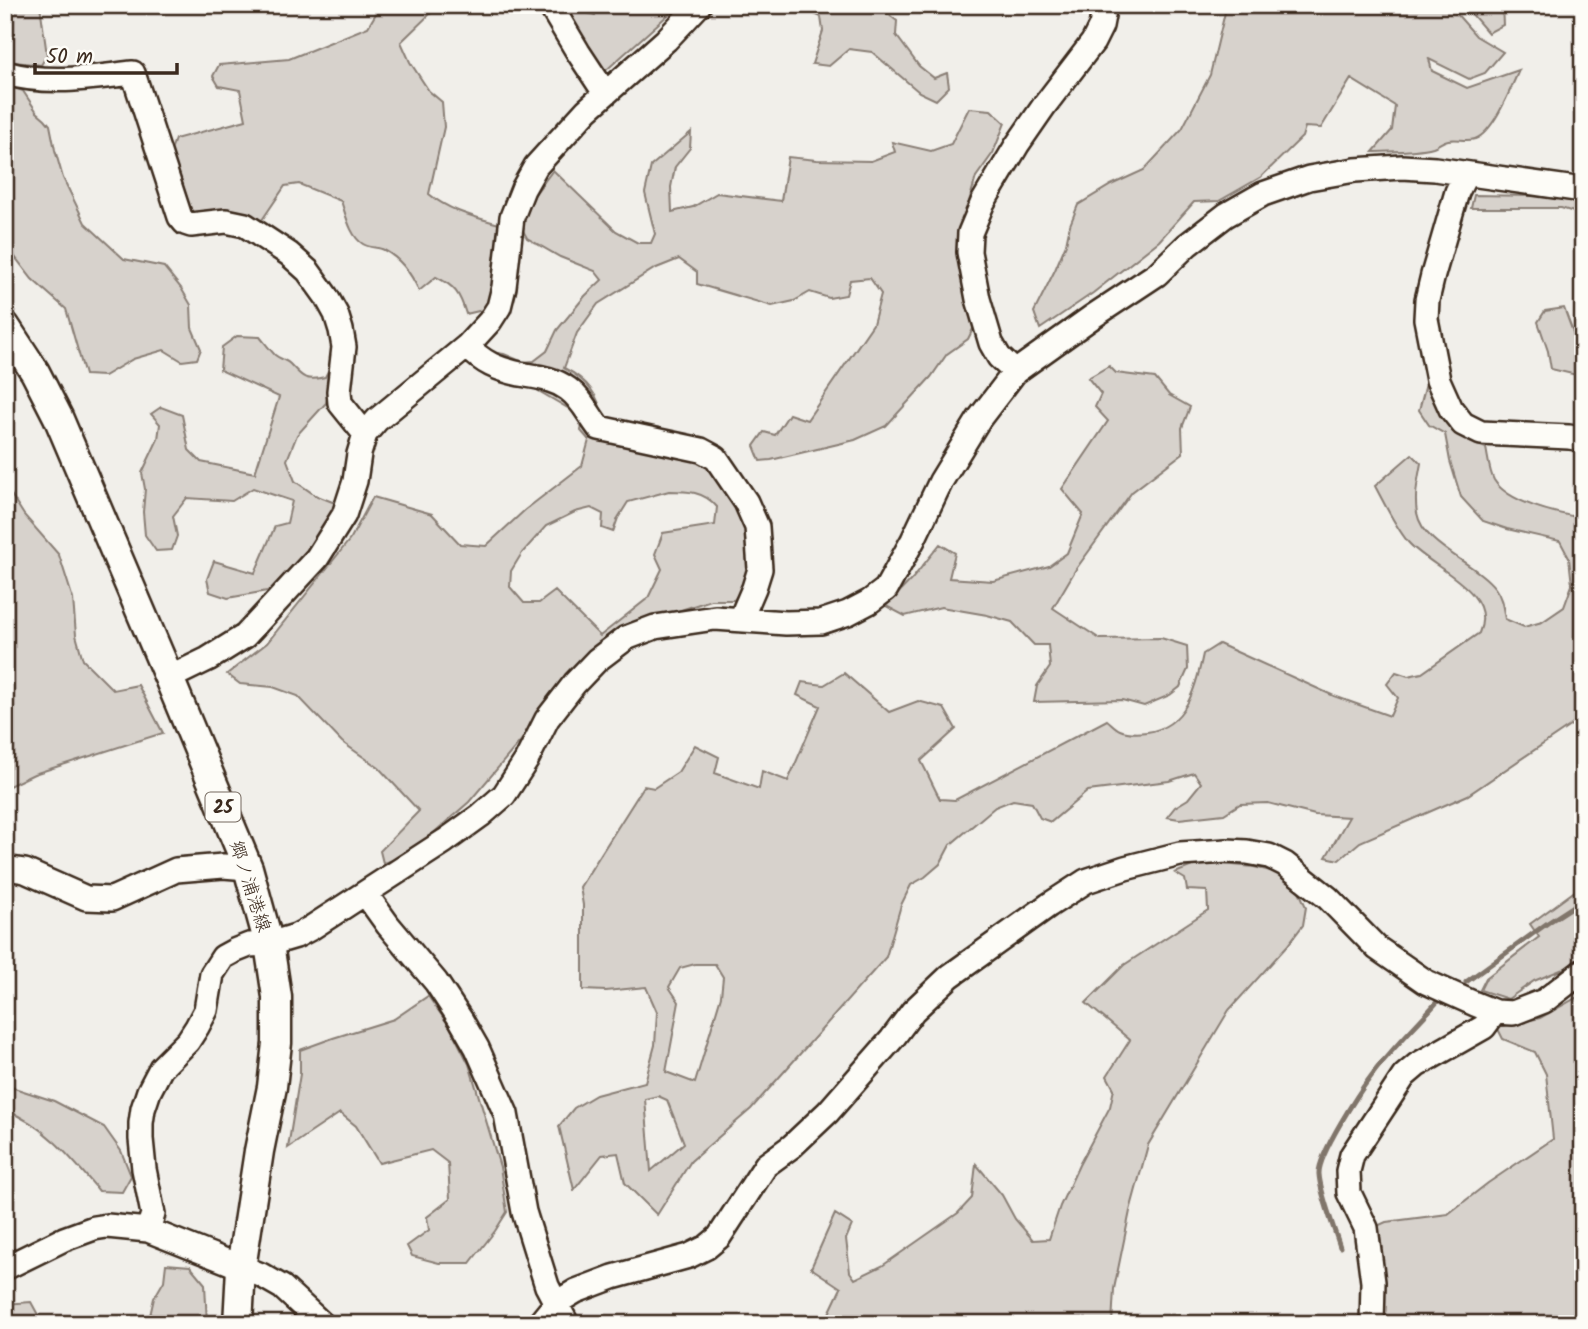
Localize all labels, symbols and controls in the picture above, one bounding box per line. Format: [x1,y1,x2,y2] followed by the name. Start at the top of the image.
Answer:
[35,32,177,76] scale bar
[46,41,93,74] text: 50 m
[206,792,241,822] road number: 25
[220,837,278,936] street label: 郷ノ浦港線

